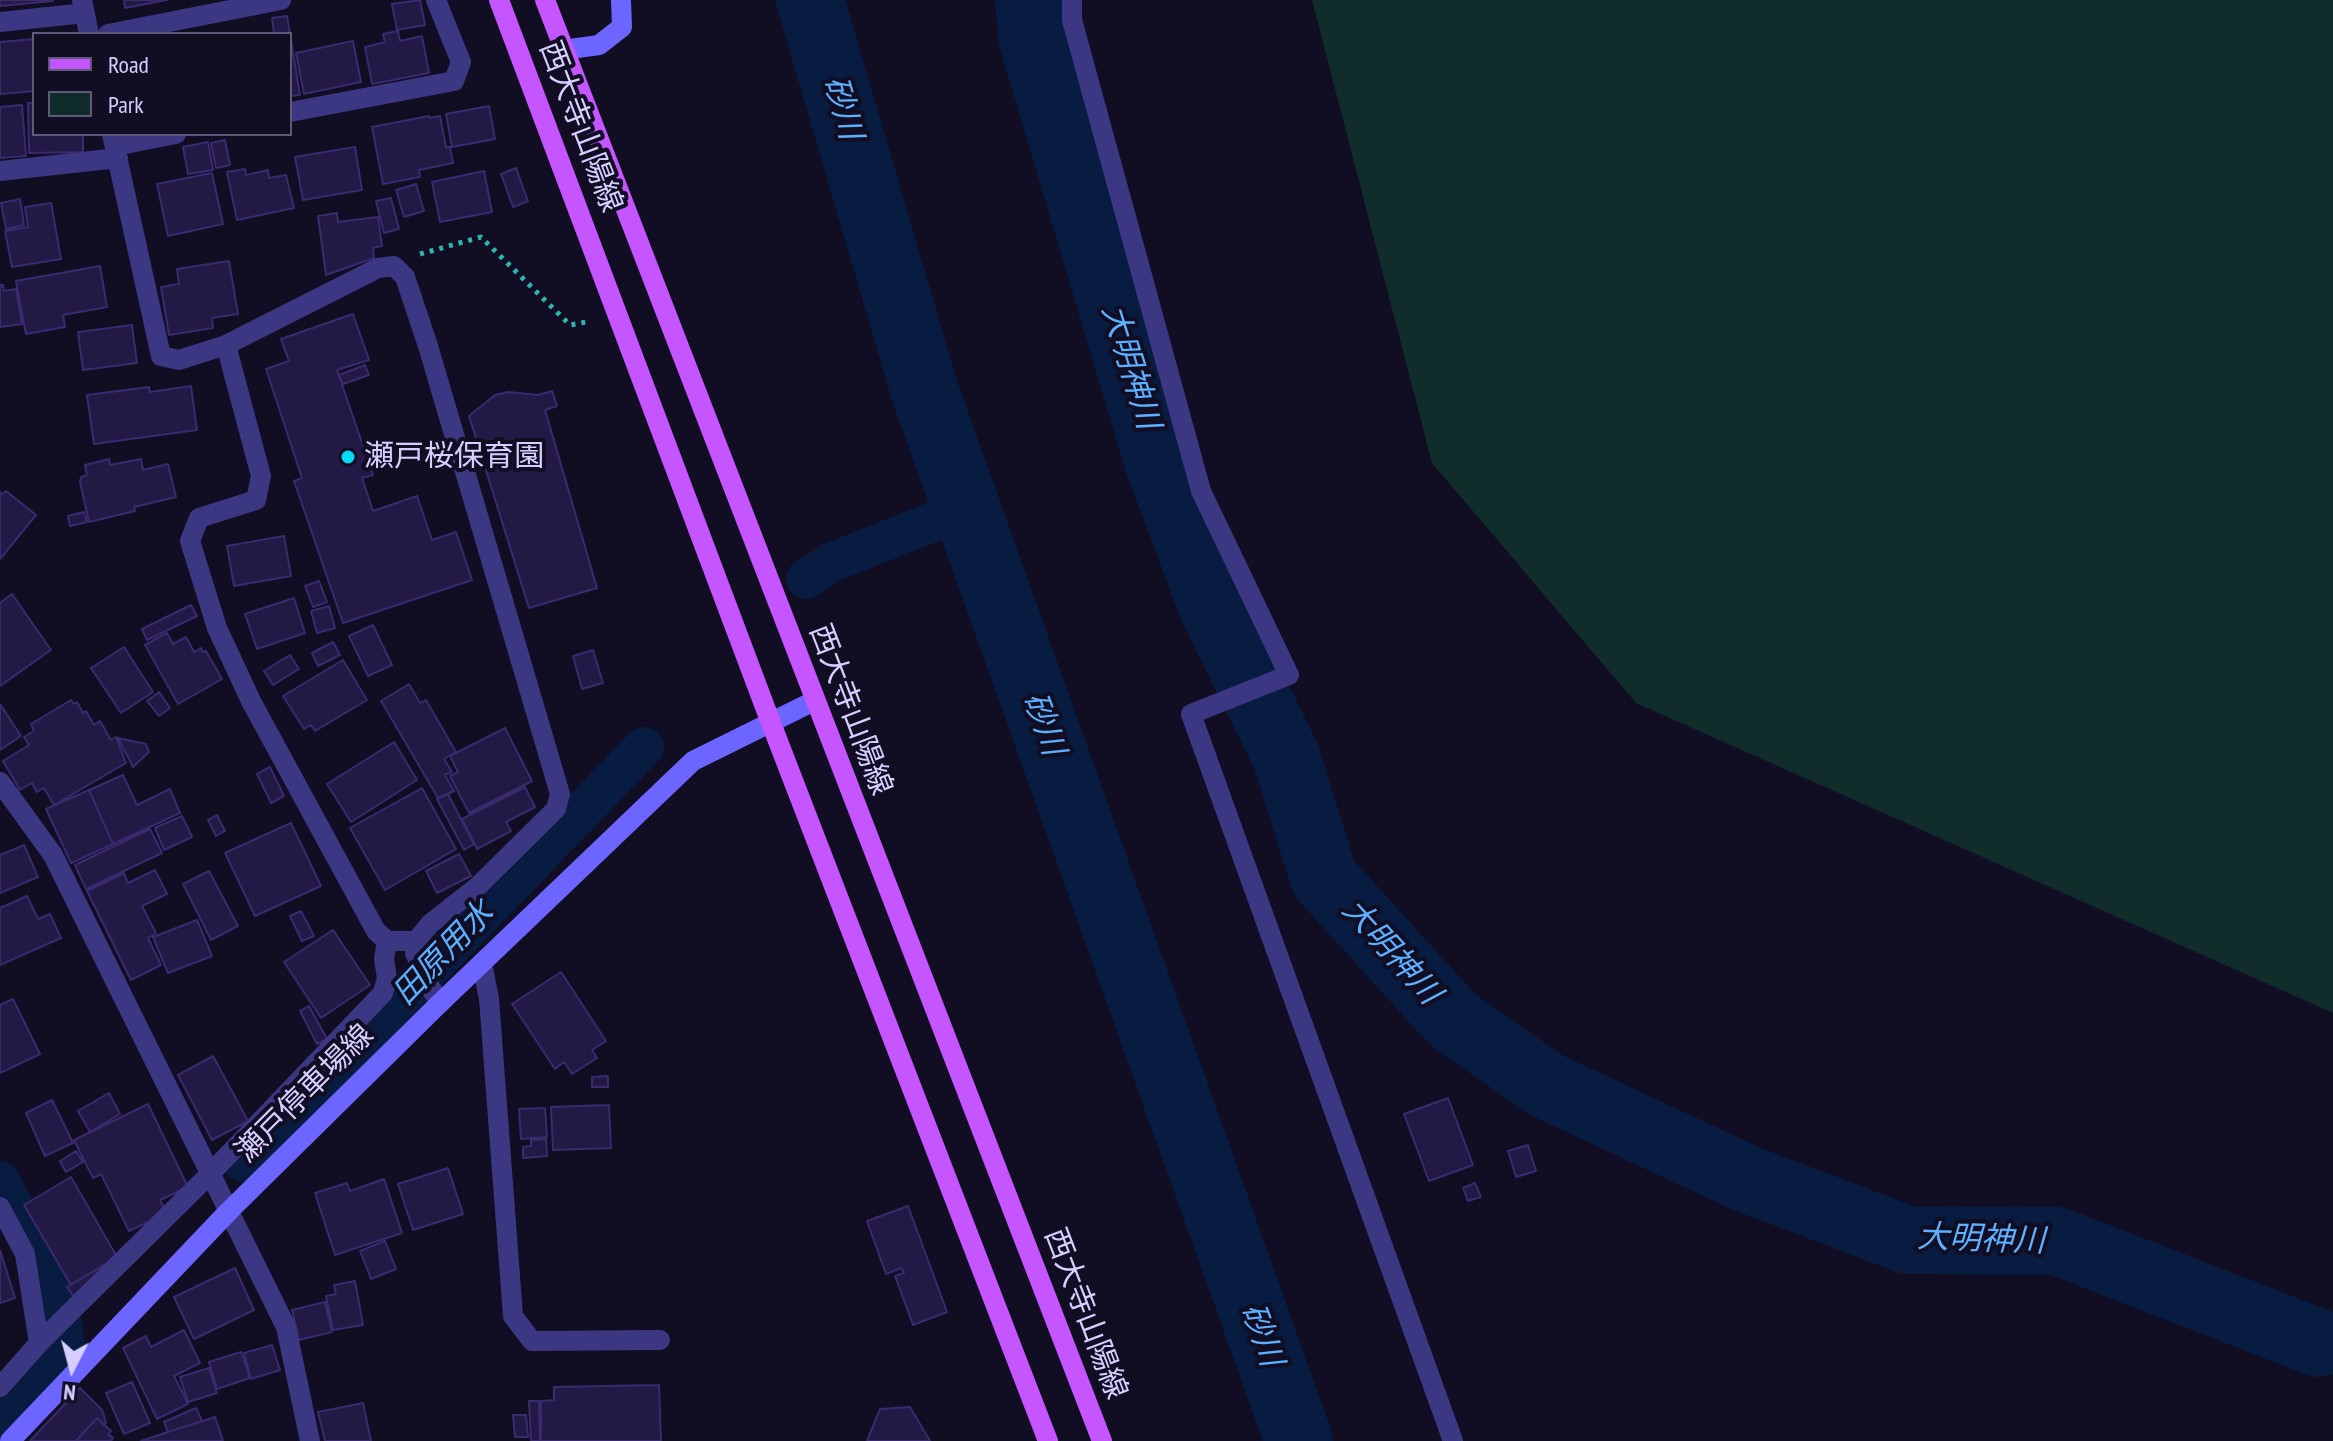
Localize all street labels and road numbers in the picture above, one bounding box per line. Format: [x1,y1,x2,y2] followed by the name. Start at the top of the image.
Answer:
[531,37,629,217] street label: 西大寺山陽線
[801,620,899,800] street label: 西大寺山陽線
[229,1018,381,1170] street label: 瀬戸停車場線
[1036,1224,1134,1404] street label: 西大寺山陽線

